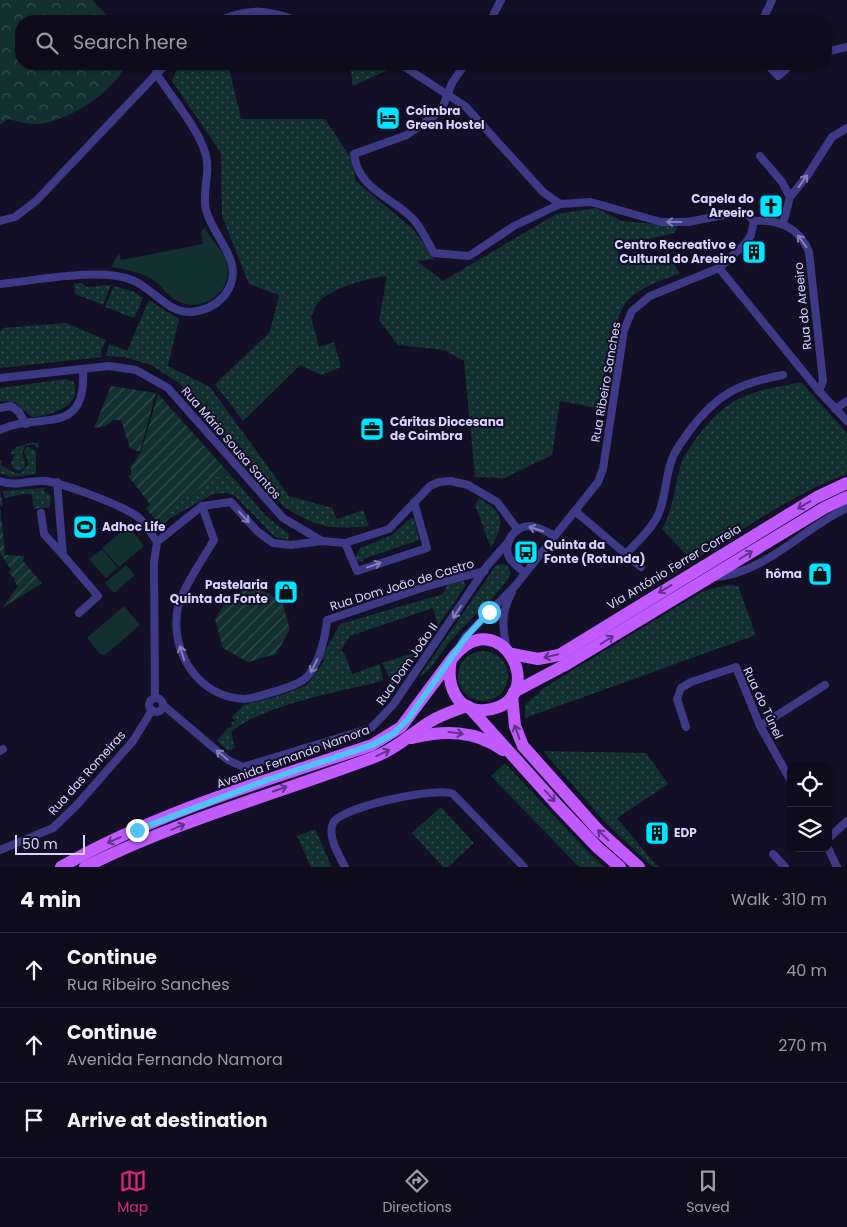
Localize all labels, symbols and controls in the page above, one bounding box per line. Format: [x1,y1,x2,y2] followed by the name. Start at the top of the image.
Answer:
[15,15,832,70] search box
[33,29,61,57] icon: search
[73,29,187,56] text: Search here
[406,102,485,133] place label: Coimbra Green Hostel
[375,105,401,131] hotel icon: Coimbra Green Hostel
[798,174,808,188] one-way arrow
[691,190,754,221] place label: Capela do Areeiro
[758,193,784,219] church icon: Capela do Areeiro
[666,217,682,227] one-way arrow
[797,234,807,248] one-way arrow
[615,236,737,267] place label: Centro Recreativo e Cultural do Areeiro
[741,239,767,265] building icon: Centro Recreativo e Cultural do Areeiro
[789,261,816,351] street label: Rua do Areeiro
[587,320,624,443] street label: Rua Ribeiro Sanches
[178,383,285,503] street label: Rua Mário Sousa Santos
[390,413,504,444] place label: Cáritas Diocesana de Coimbra
[359,416,385,442] office icon: Cáritas Diocesana de Coimbra
[797,501,811,511] one-way arrow
[238,510,250,523] one-way arrow
[72,514,98,540] sports icon: Adhoc Life
[102,518,166,535] place label: Adhoc Life
[603,520,744,613] street label: Via António Ferrer Correia
[529,523,545,533] one-way arrow
[544,536,645,567] place label: Quinta da Fonte (Rotunda)
[513,539,539,565] bus stop icon: Quinta da Fonte (Rotunda)
[738,550,752,560] one-way arrow
[328,554,476,615] street label: Rua Dom João de Castro
[366,560,382,569] one-way arrow
[807,561,833,587] shop icon: hôma
[765,565,802,582] place label: hôma
[170,576,269,607] place label: Pastelaria Quinta da Fonte
[273,579,299,605] shop icon: Pastelaria Quinta da Fonte
[658,585,672,595] one-way arrow
[478,601,501,624] route start
[452,605,462,619] one-way arrow
[372,619,441,708] street label: Rua Dom João II
[599,634,613,644] one-way arrow
[177,645,187,661] one-way arrow
[543,652,559,661] one-way arrow
[308,658,318,673] one-way arrow
[739,664,788,742] street label: Rua do Túnel
[214,721,372,792] street label: Avenida Fernando Namora
[512,724,521,740] one-way arrow
[44,727,129,819] street label: Rua das Romeiras
[447,728,463,738] one-way arrow
[375,748,390,757] one-way arrow
[216,750,229,761] one-way arrow
[787,762,832,852] map controls
[787,762,832,807] button: locate
[272,784,287,793] one-way arrow
[544,790,555,803] one-way arrow
[787,807,832,852] button: layers
[126,819,149,842] route end
[644,820,670,846] building icon: EDP
[170,822,185,831] one-way arrow
[674,824,697,841] place label: EDP
[596,829,609,841] one-way arrow
[15,832,85,855] scale bar
[22,834,58,854] text: 50 m
[107,835,122,845] one-way arrow
[20,885,81,914] text: 4 min
[731,888,827,911] text: Walk · 310 m
[67,944,157,971] text: Continue
[20,956,48,984] icon: ahead
[786,959,827,982] text: 40 m
[67,973,230,996] text: Rua Ribeiro Sanches
[67,1019,157,1046] text: Continue
[20,1031,48,1059] icon: ahead
[778,1034,827,1057] text: 270 m
[67,1048,283,1071] text: Avenida Fernando Namora
[20,1106,48,1134] icon: arrive
[67,1107,268,1134] text: Arrive at destination
[117,1167,148,1218] tab: Map
[382,1167,452,1218] tab: Directions
[686,1167,730,1218] tab: Saved

